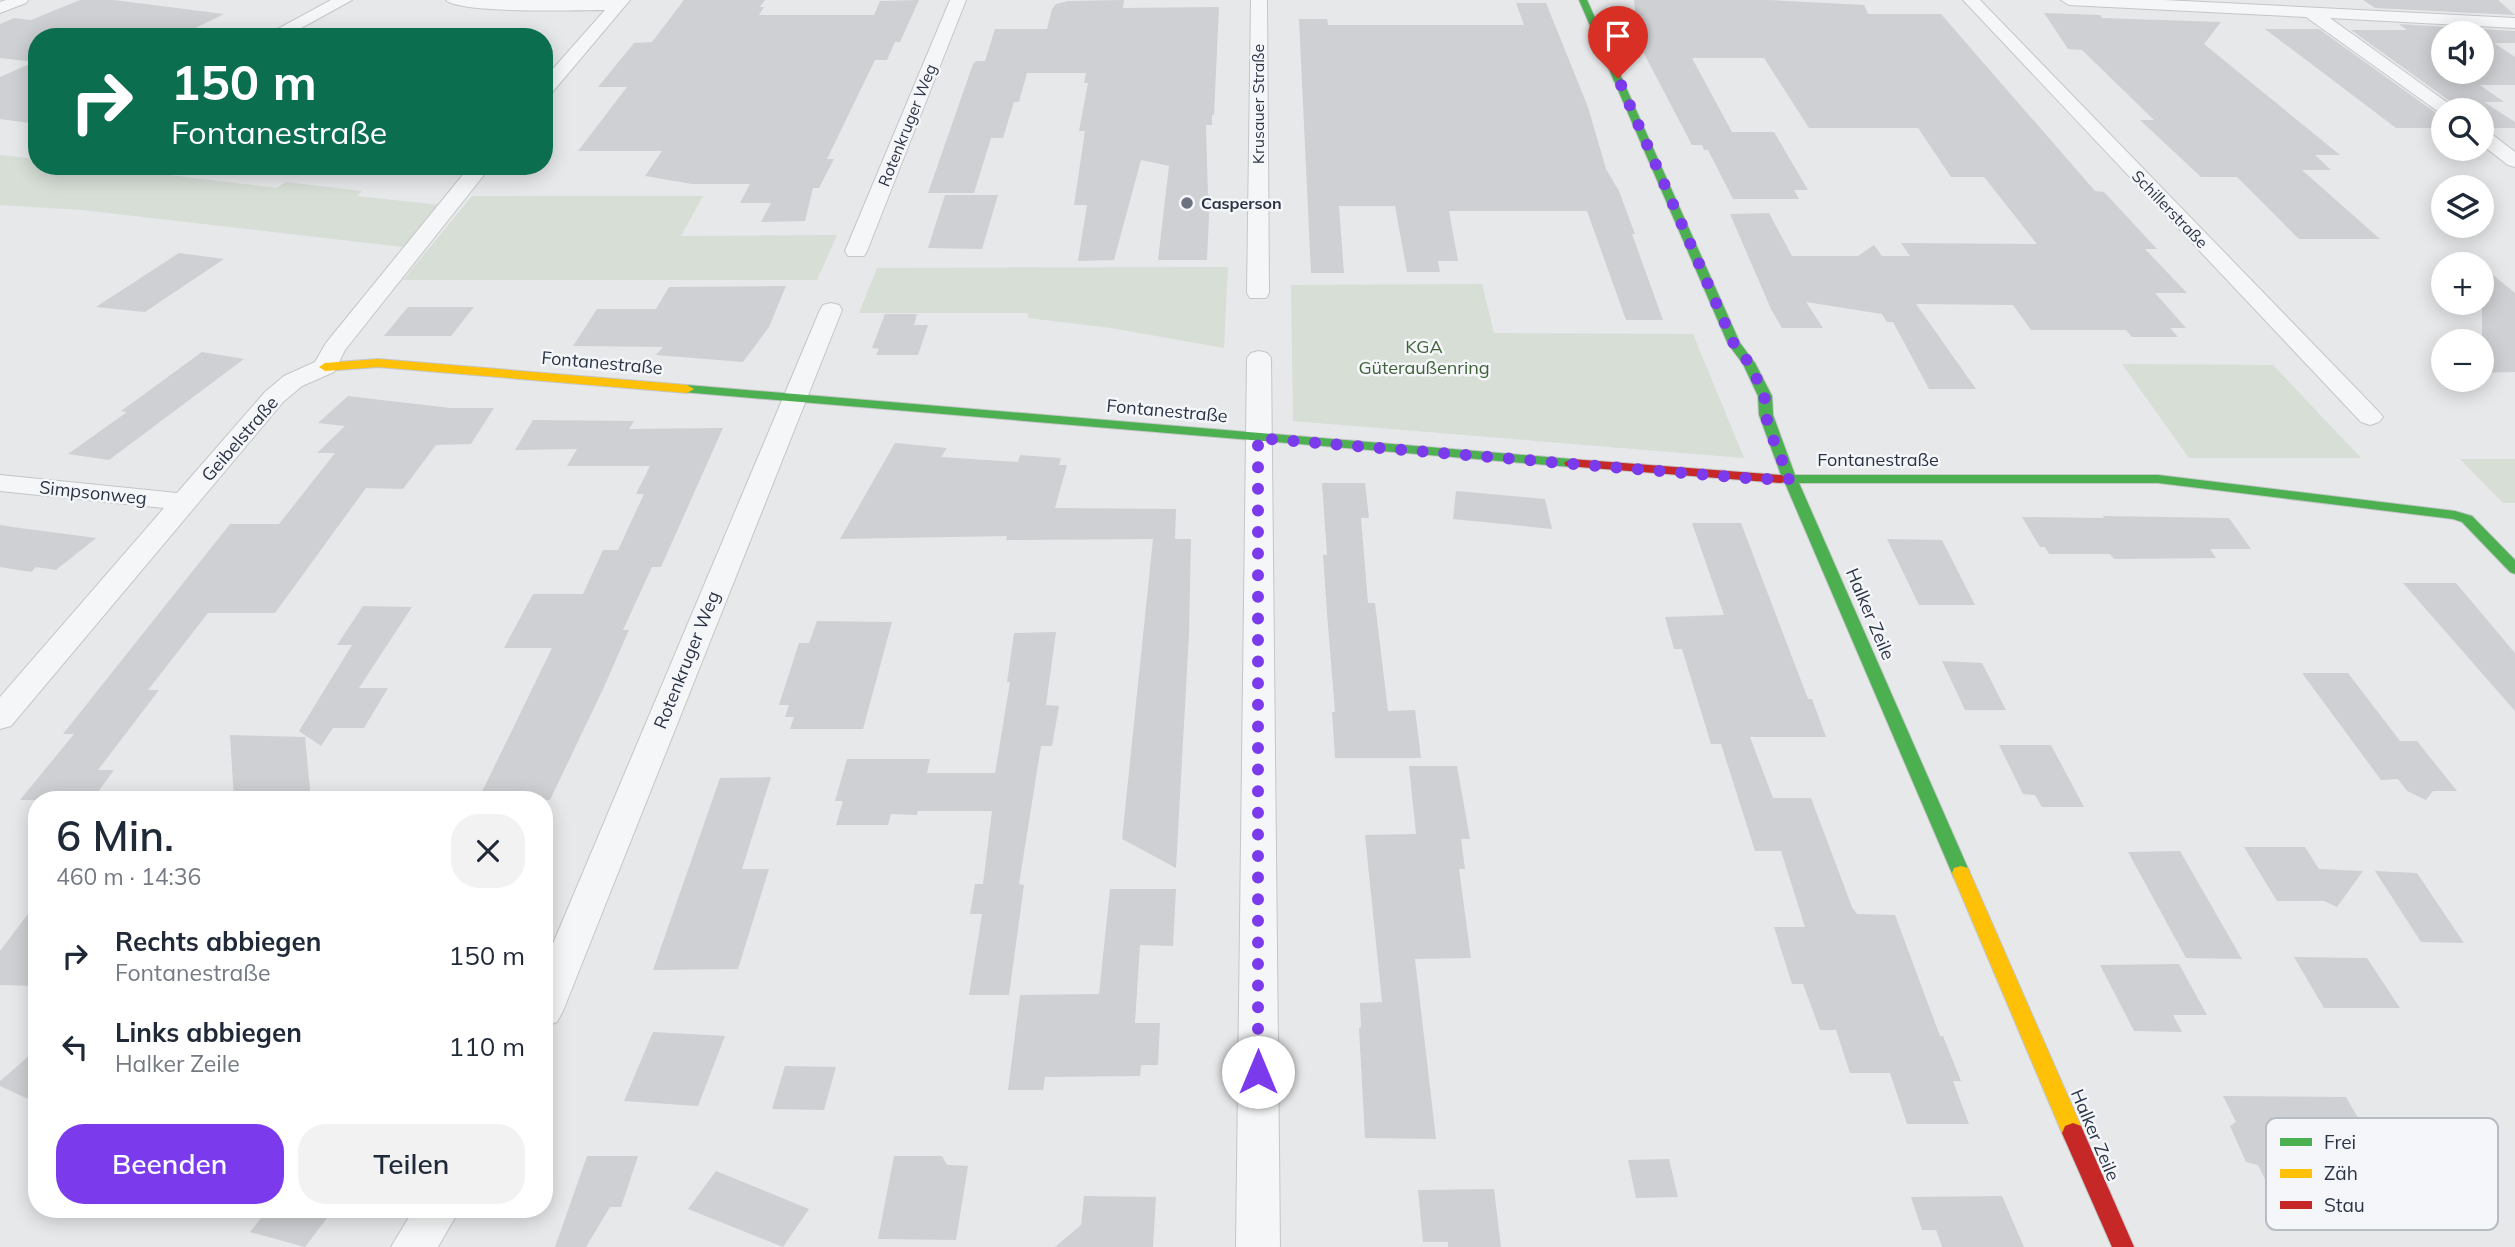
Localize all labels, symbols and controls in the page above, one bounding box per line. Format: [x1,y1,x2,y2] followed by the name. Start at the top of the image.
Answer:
[1588,6,1648,78] pin
[1599,17,1637,55] icon: arrive
[2431,21,2494,392] map controls
[2431,21,2494,84] button: sound
[1248,44,1268,164] street label: Krusauer Straße
[171,51,317,112] text: 150 m
[56,56,147,147] icon: right
[873,61,941,189] street label: Rotenkruger Weg
[2431,98,2494,161] button: search
[171,112,387,152] text: Fontanestraße
[2128,166,2212,252] street label: Schillerstraße
[2431,175,2494,238] button: layers
[1201,193,1282,213] place label: Casperson
[1179,195,1195,211] marker: Casperson
[2431,252,2494,315] button: +
[2431,329,2494,392] button: −
[1358,335,1490,379] park label: KGA Güteraußenring
[540,346,664,379] street label: Fontanestraße
[196,391,283,486] street label: Geibelstraße
[1105,394,1229,427] street label: Fontanestraße
[1817,448,1939,471] street label: Fontanestraße
[38,475,148,510] street label: Simpsonweg
[1841,564,1900,663] street label: Halker Zeile
[648,588,725,732] street label: Rotenkruger Weg
[56,809,174,862] text: 6 Min.
[451,814,525,888] button: close
[56,862,201,891] text: 460 m · 14:36
[115,925,321,958] text: Rechts abbiegen
[56,937,94,975] icon: right
[449,939,525,972] text: 150 m
[115,958,270,987] text: Fontanestraße
[115,1016,302,1049] text: Links abbiegen
[56,1028,94,1066] icon: left
[449,1030,525,1063] text: 110 m
[1221,1035,1295,1109] position arrow
[115,1049,240,1078] text: Halker Zeile
[2066,1085,2125,1184] street label: Halker Zeile
[2266,1118,2498,1230] legend
[56,1124,284,1204] button: Beenden
[298,1124,525,1204] button: Teilen
[2324,1130,2356,1154] text: Frei
[2324,1161,2358,1185] text: Zäh
[2324,1193,2365,1217] text: Stau

